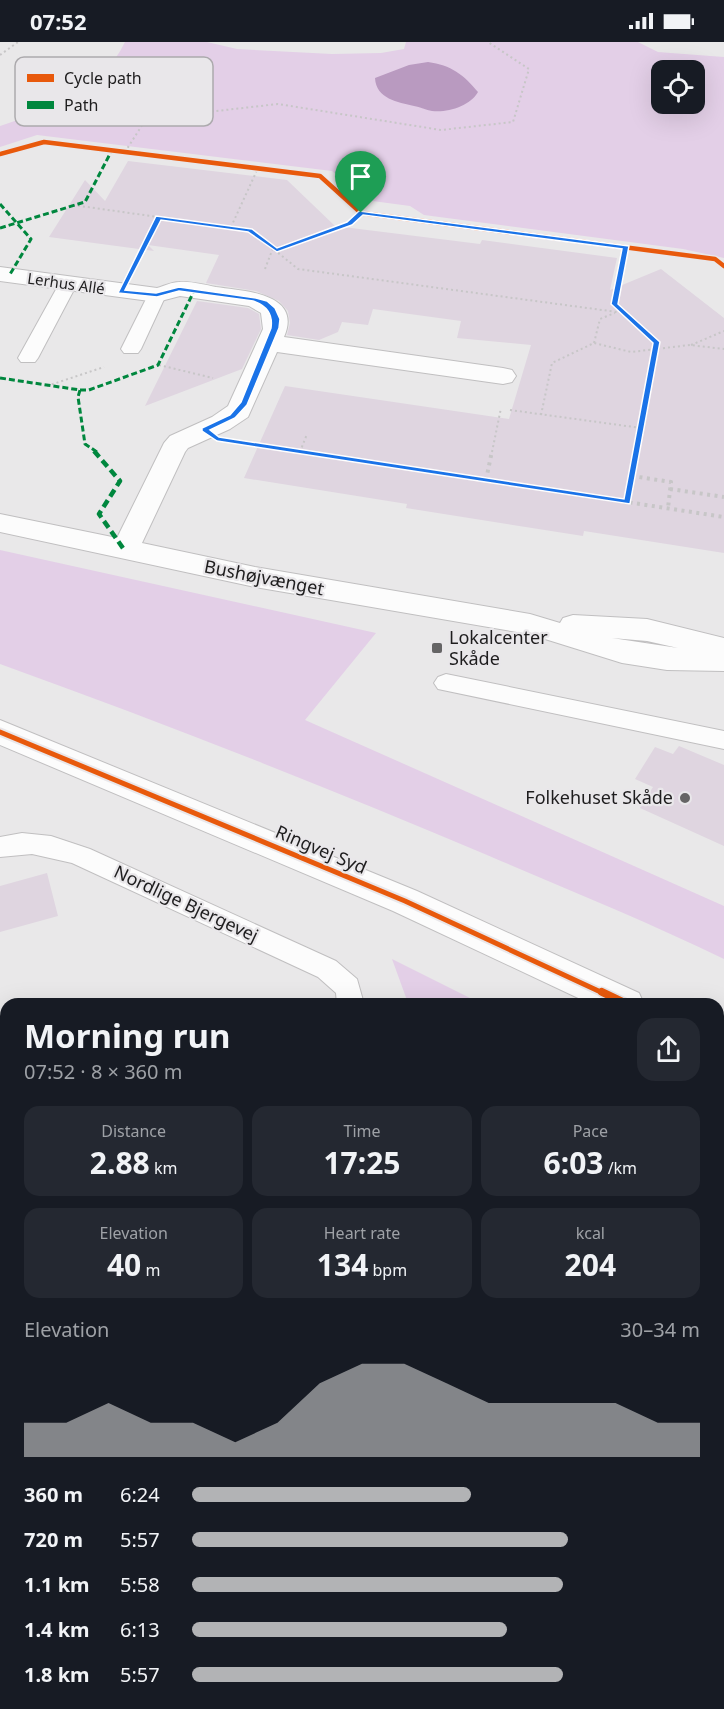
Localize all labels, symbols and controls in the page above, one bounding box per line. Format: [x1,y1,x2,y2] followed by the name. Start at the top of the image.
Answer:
[30,6,87,36] text: 07:52
[15,57,213,126] legend
[651,60,705,114] map controls
[651,60,705,114] button: locate
[64,67,142,89] text: Cycle path
[64,94,98,116] text: Path
[335,151,386,213] pin
[344,160,377,193] icon: arrive
[26,268,106,298] street label: Lerhus Allé
[202,554,327,600] street label: Bushøjvænget
[449,625,548,670] place label: Lokalcenter Skåde
[430,641,444,655] marker: Lokalcenter Skåde
[525,785,673,809] place label: Folkehuset Skåde
[678,791,692,805] marker: Folkehuset Skåde
[272,819,371,879] street label: Ringvej Syd
[110,859,262,947] street label: Nordlige Bjergevej
[24,1013,230,1058] text: Morning run
[637,1018,700,1081] button: share
[24,1058,182,1085] text: 07:52 · 8 × 360 m
[101,1120,166,1142] text: Distance
[343,1120,381,1142] text: Time
[573,1120,608,1142] text: Pace
[90,1142,150,1183] text: 2.88
[323,1142,401,1183] text: 17:25
[544,1142,603,1183] text: 6:03
[150,1157,177,1179] text: km
[603,1157,637,1179] text: /km
[100,1222,168,1244] text: Elevation
[324,1222,400,1244] text: Heart rate
[576,1222,605,1244] text: kcal
[107,1244,141,1285] text: 40
[317,1244,368,1285] text: 134
[565,1244,616,1285] text: 204
[141,1259,160,1281] text: m
[368,1259,407,1281] text: bpm
[24,1316,109,1343] text: Elevation
[620,1316,700,1343] text: 30–34 m
[24,1481,83,1508] text: 360 m
[120,1481,160,1508] text: 6:24
[24,1526,83,1553] text: 720 m
[120,1526,160,1553] text: 5:57
[24,1571,90,1598] text: 1.1 km
[120,1571,160,1598] text: 5:58
[24,1616,90,1643] text: 1.4 km
[120,1616,160,1643] text: 6:13
[24,1661,90,1688] text: 1.8 km
[120,1661,160,1688] text: 5:57

